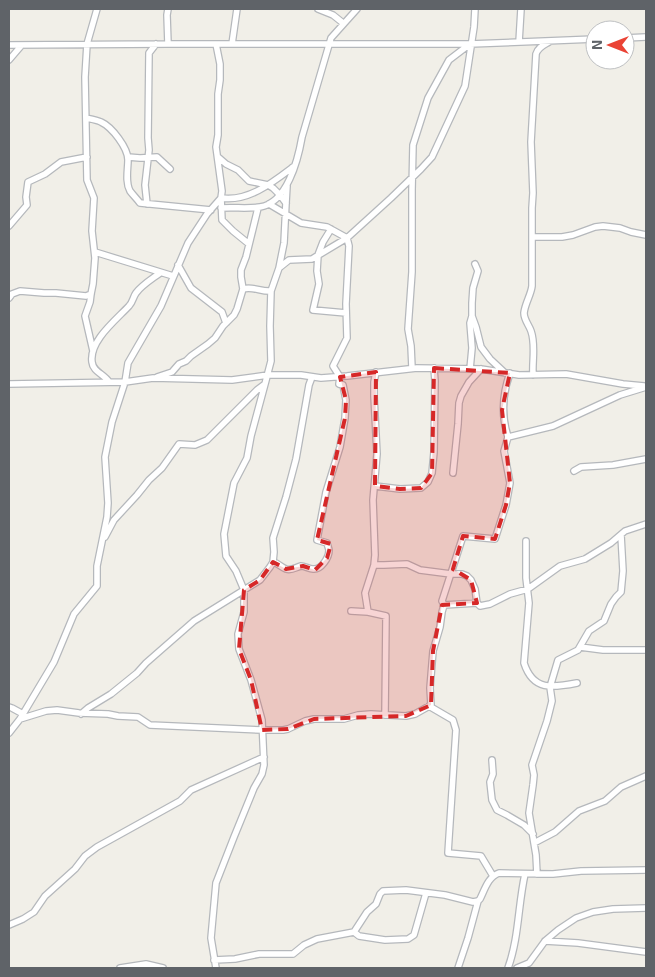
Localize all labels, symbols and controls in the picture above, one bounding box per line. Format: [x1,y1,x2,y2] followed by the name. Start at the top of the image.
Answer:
[585,20,635,70] north arrow
[588,40,605,50] text: N

